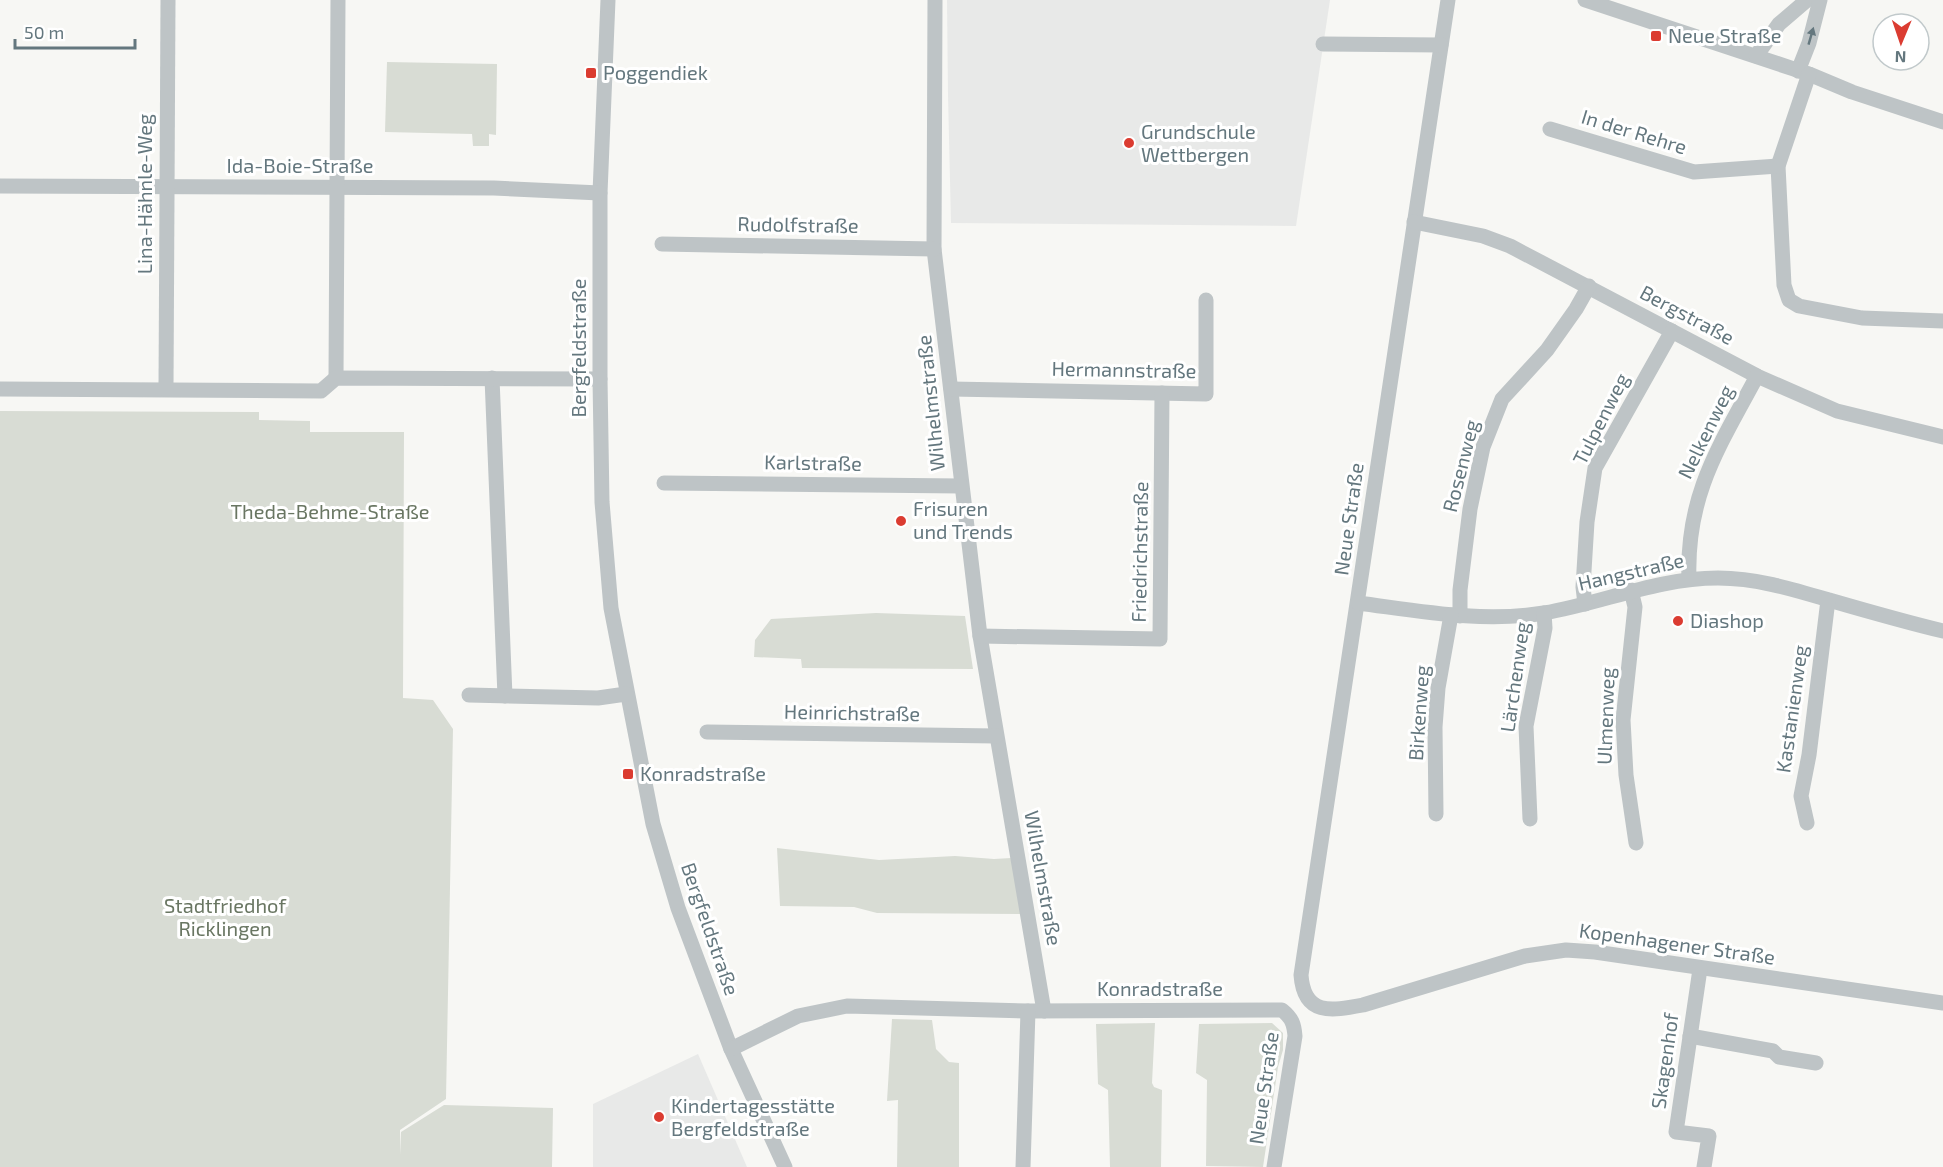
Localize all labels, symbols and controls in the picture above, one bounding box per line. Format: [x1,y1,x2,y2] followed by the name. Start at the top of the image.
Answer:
[15,12,135,50] scale bar
[1871,12,1931,72] north arrow
[24,21,64,43] text: 50 m
[1668,23,1781,47] place label: Neue Straße
[1807,27,1816,45] one-way arrow
[1649,29,1663,43] marker: Neue Straße
[1894,48,1907,67] text: N
[603,60,708,84] place label: Poggendiek
[584,66,598,80] marker: Poggendiek
[1579,104,1690,158] street label: In der Rehre
[132,114,156,274] street label: Lina-Hähnle-Weg
[1141,119,1256,166] place label: Grundschule Wettbergen
[1122,136,1136,150] marker: Grundschule Wettbergen
[227,153,373,177] street label: Ida-Boie-Straße
[737,211,859,237] street label: Rudolfstraße
[566,279,590,417] street label: Bergfeldstraße
[1636,279,1739,349] street label: Bergstraße
[911,334,949,472] street label: Wilhelmstraße
[1051,356,1197,382] street label: Hermannstraße
[1567,369,1633,468] street label: Tulpenweg
[1672,381,1738,482] street label: Nelkenweg
[1437,417,1483,514] street label: Rosenweg
[764,449,862,475] street label: Karlstraße
[1328,461,1368,577] street label: Neue Straße
[1126,481,1152,623] street label: Friedrichstraße
[913,496,1013,543] place label: Frisuren und Trends
[230,499,430,523] park label: Theda-Behme-Straße
[894,514,908,528] marker: Frisuren und Trends
[1575,547,1686,595] street label: Hangstraße
[1690,608,1764,632] place label: Diashop
[1671,614,1685,628] marker: Diashop
[1494,620,1534,734] street label: Lärchenweg
[1770,643,1812,774] street label: Kastanienweg
[1403,664,1433,762] street label: Birkenweg
[1591,667,1619,765] street label: Ulmenweg
[784,699,920,725] street label: Heinrichstraße
[640,761,766,785] place label: Konradstraße
[621,767,635,781] marker: Konradstraße
[1020,808,1068,947] street label: Wilhelmstraße
[677,859,745,998] street label: Bergfeldstraße
[164,893,286,940] park label: Stadtfriedhof Ricklingen
[1578,917,1777,969] street label: Kopenhagener Straße
[1097,976,1223,1000] street label: Konradstraße
[1645,1011,1683,1110] street label: Skagenhof
[1243,1030,1283,1146] street label: Neue Straße
[671,1093,835,1140] place label: Kindertagesstätte Bergfeldstraße
[652,1110,666,1124] marker: Kindertagesstätte Bergfeldstraße

